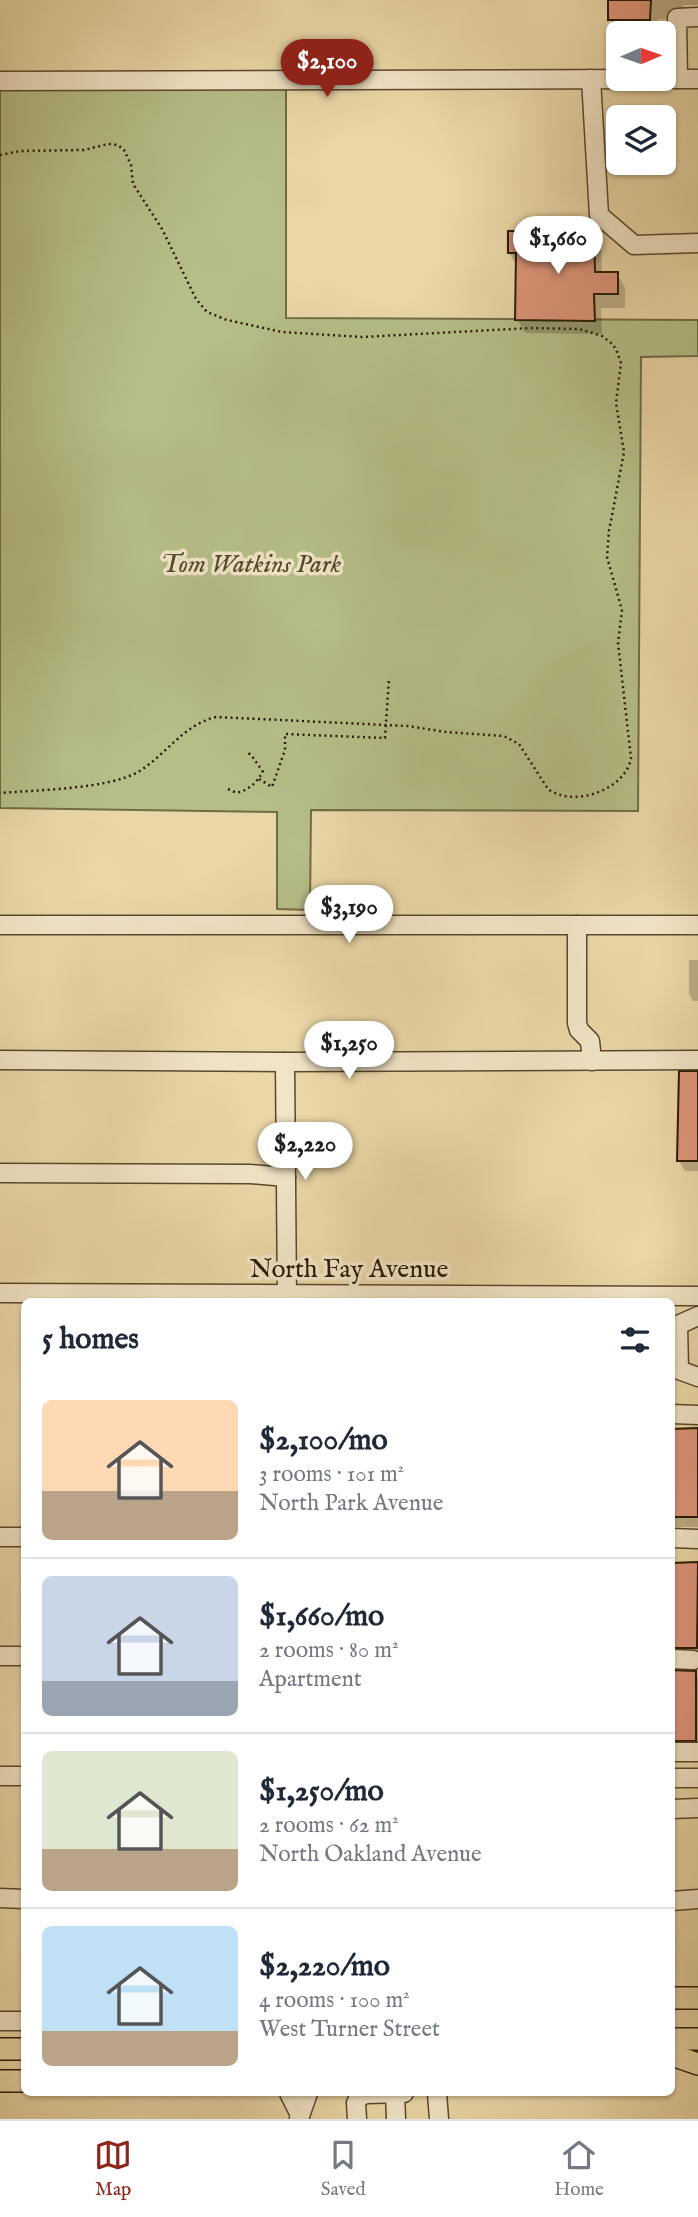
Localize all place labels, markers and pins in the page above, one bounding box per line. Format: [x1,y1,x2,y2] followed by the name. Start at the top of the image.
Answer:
[270,40,384,99] pin: $2,100
[501,216,615,276] pin: $1,660
[292,886,406,945] pin: $3,190
[292,1021,406,1081] pin: $1,250
[248,1122,362,1182] pin: $2,220

